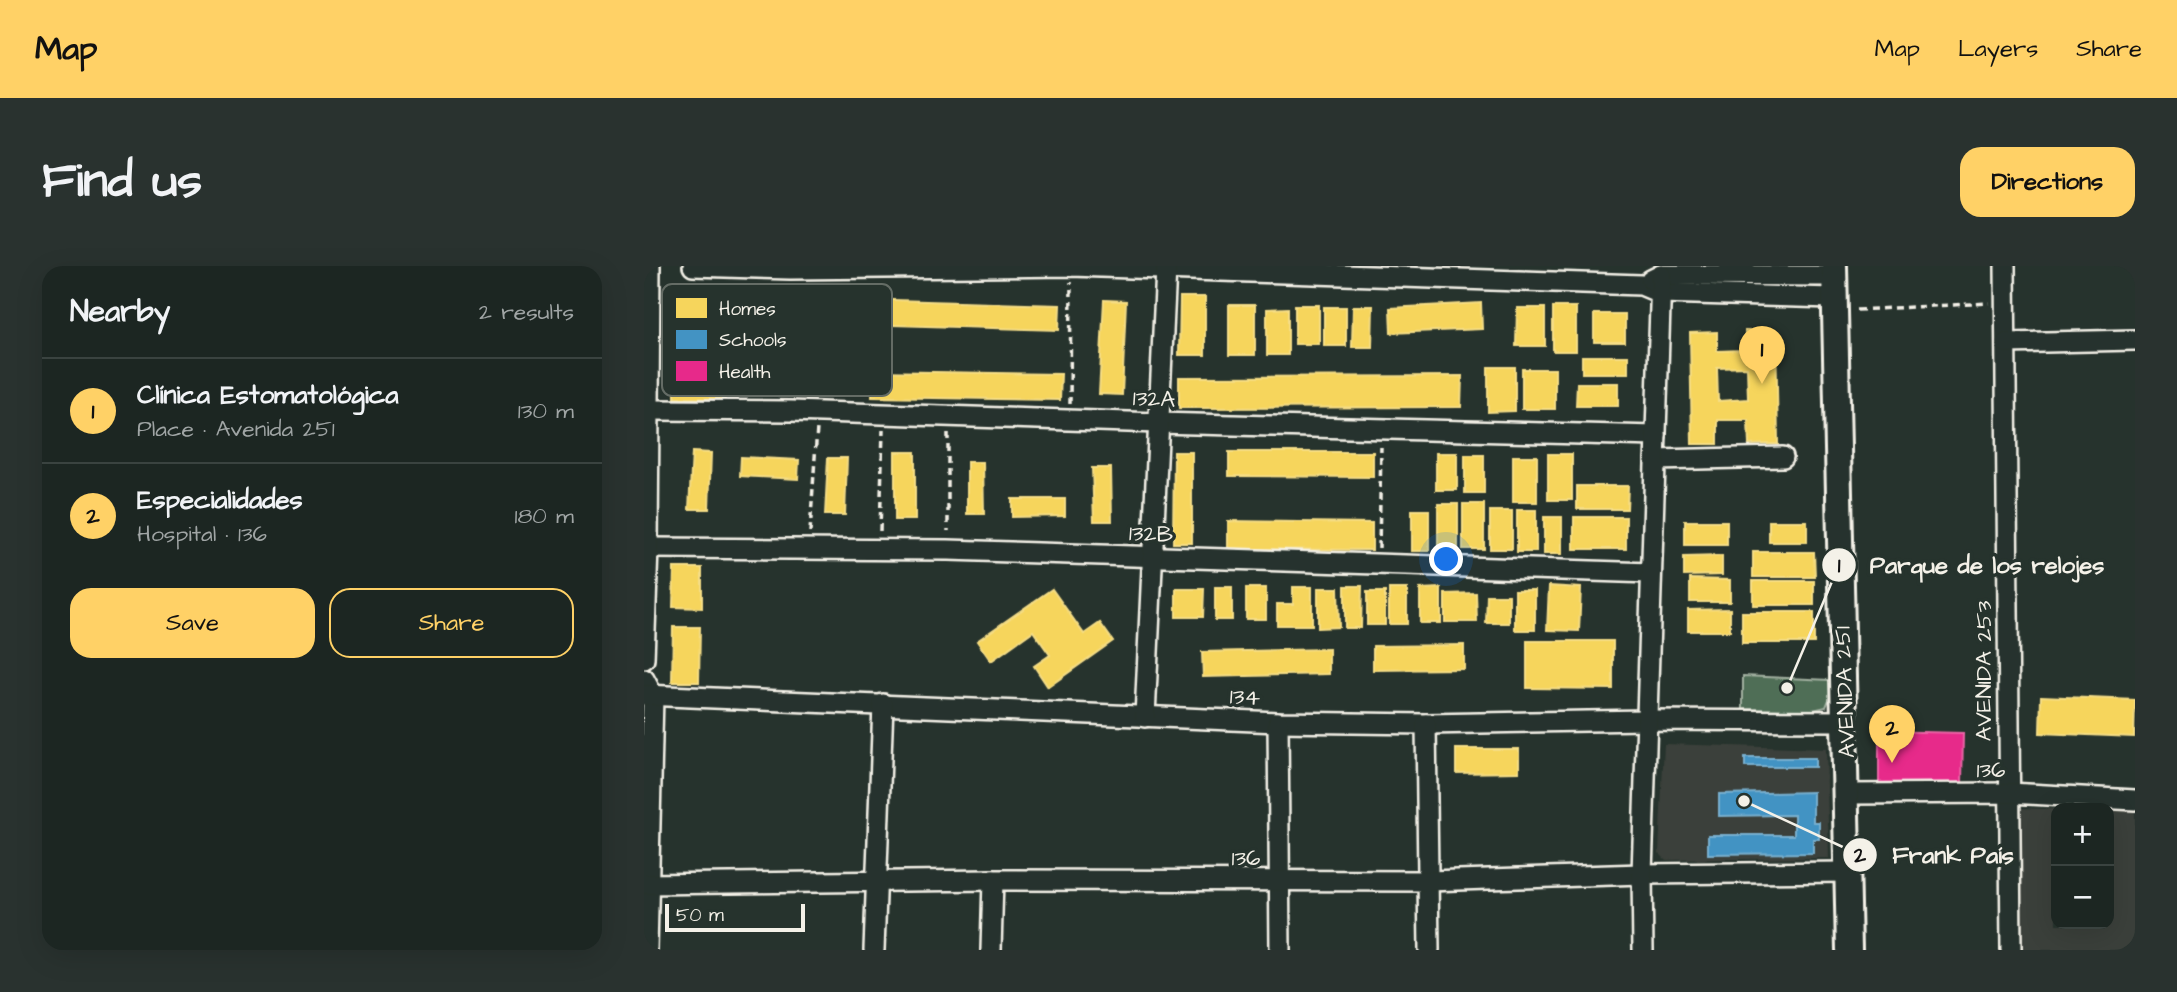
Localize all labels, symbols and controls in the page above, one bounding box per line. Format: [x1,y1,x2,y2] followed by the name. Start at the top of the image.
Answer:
[35,26,97,72] text: Map
[1875,32,1920,66] text: Map
[1958,32,2038,66] text: Layers
[2076,32,2142,66] text: Share
[1960,147,2135,217] button: Directions
[42,148,202,216] text: Find us
[662,284,892,396] legend
[70,291,170,333] text: Nearby
[479,296,574,328] text: 2 results
[719,296,776,323] text: Homes
[1739,326,1785,384] pin: 1
[719,327,787,354] text: Schools
[719,359,771,386] text: Health
[137,377,398,413] text: Clínica Estomatológica
[1132,382,1176,416] street label: 132A
[92,395,94,427] text: 1
[518,395,574,427] text: 130 m
[137,413,335,445] text: Place · Avenida 251
[137,482,303,518] text: Especialidades
[86,500,100,532] text: 2
[515,500,574,532] text: 180 m
[1128,517,1174,551] street label: 132B
[137,518,267,550] text: Hospital · 136
[1429,542,1463,576] your location
[1821,543,2119,588] callout: Parque de los relojes
[1870,549,2104,583] text: Parque de los relojes
[1838,551,1841,580] text: 1
[70,588,315,658] button: Save
[329,588,574,658] button: Share
[1968,600,2000,741] street label: AVENIDA 253
[1827,625,1863,758] street label: AVENIDA 251
[1229,680,1261,714] street label: 134
[1869,705,1915,763] pin: 2
[1976,754,2006,786] street label: 136
[2051,803,2114,929] map controls
[2051,803,2114,866] button: +
[1843,832,2028,877] callout: Frank País
[1892,839,2014,873] text: Frank País
[1853,841,1867,870] text: 2
[1231,842,1261,874] street label: 136
[2051,866,2114,929] button: −
[665,901,805,933] scale bar
[676,902,724,929] text: 50 m

